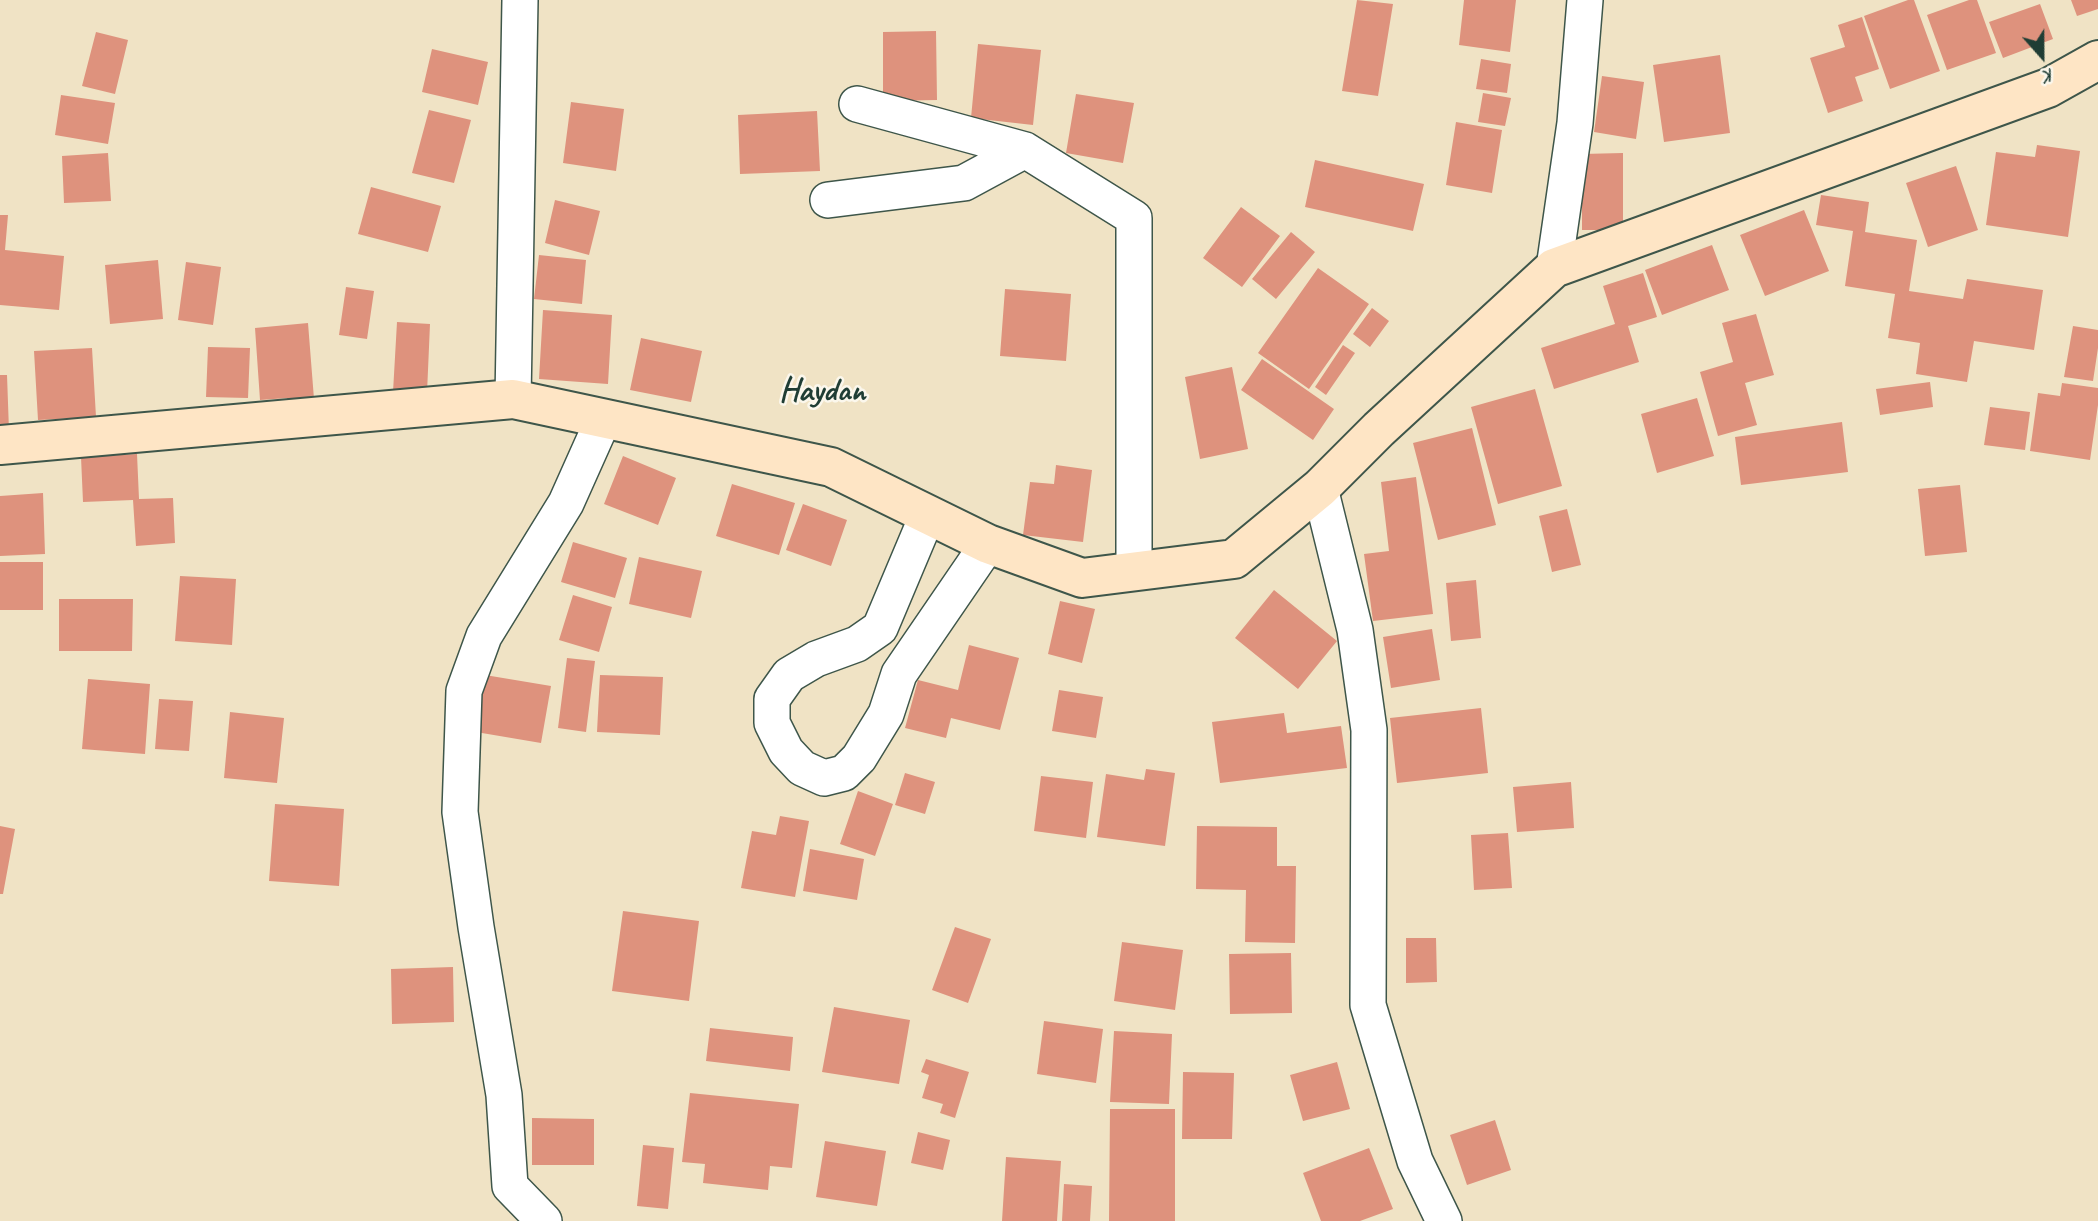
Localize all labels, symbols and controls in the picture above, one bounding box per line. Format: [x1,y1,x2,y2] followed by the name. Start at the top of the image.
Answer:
[2007,21,2077,91] north arrow
[2041,63,2058,89] text: K
[779,371,865,411] district label: Haydan

